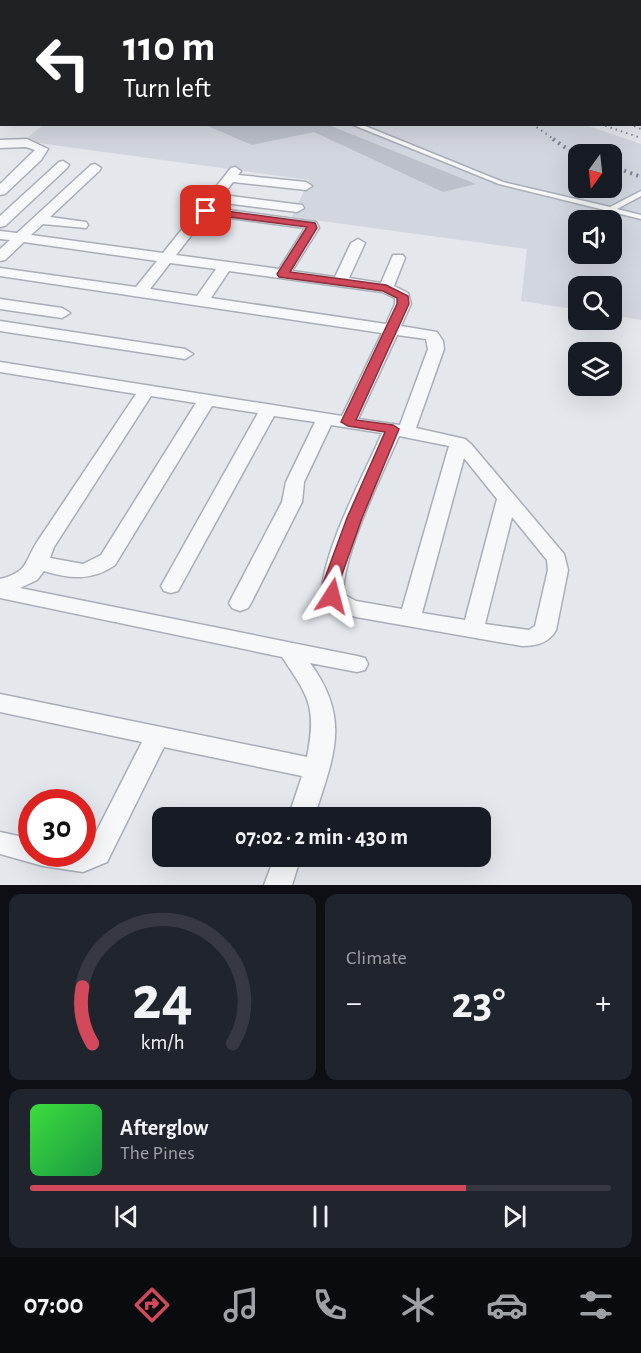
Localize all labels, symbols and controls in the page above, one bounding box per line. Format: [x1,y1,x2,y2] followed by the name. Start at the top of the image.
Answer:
[24,24,102,102] icon: left
[123,26,215,68] text: 110 m
[123,75,211,102] text: Turn left
[568,144,622,198] north arrow
[568,144,622,396] map controls
[180,185,231,236] pin
[189,194,222,227] icon: arrive
[568,210,622,264] button: sound
[568,276,622,330] button: search
[568,342,622,396] button: layers
[300,564,364,628] position arrow
[18,789,96,867] speed limit sign: 30
[235,826,408,848] text: 07:02 · 2 min · 430 m
[346,948,407,968] text: Climate
[132,968,193,1030] text: 24
[452,981,505,1026] text: 23°
[346,987,362,1020] text: −
[595,987,611,1020] text: +
[140,1032,185,1053] text: km/h
[120,1117,208,1139] text: Afterglow
[120,1143,195,1163] text: The Pines
[110,1200,143,1233] icon: previous
[304,1200,337,1233] icon: pause
[498,1200,531,1233] icon: next
[131,1284,173,1326] icon: directions
[220,1284,262,1326] icon: music
[309,1284,351,1326] icon: phone
[397,1284,439,1326] icon: climate
[486,1284,528,1326] icon: car
[575,1284,617,1326] icon: filters
[23,1291,84,1318] text: 07:00

